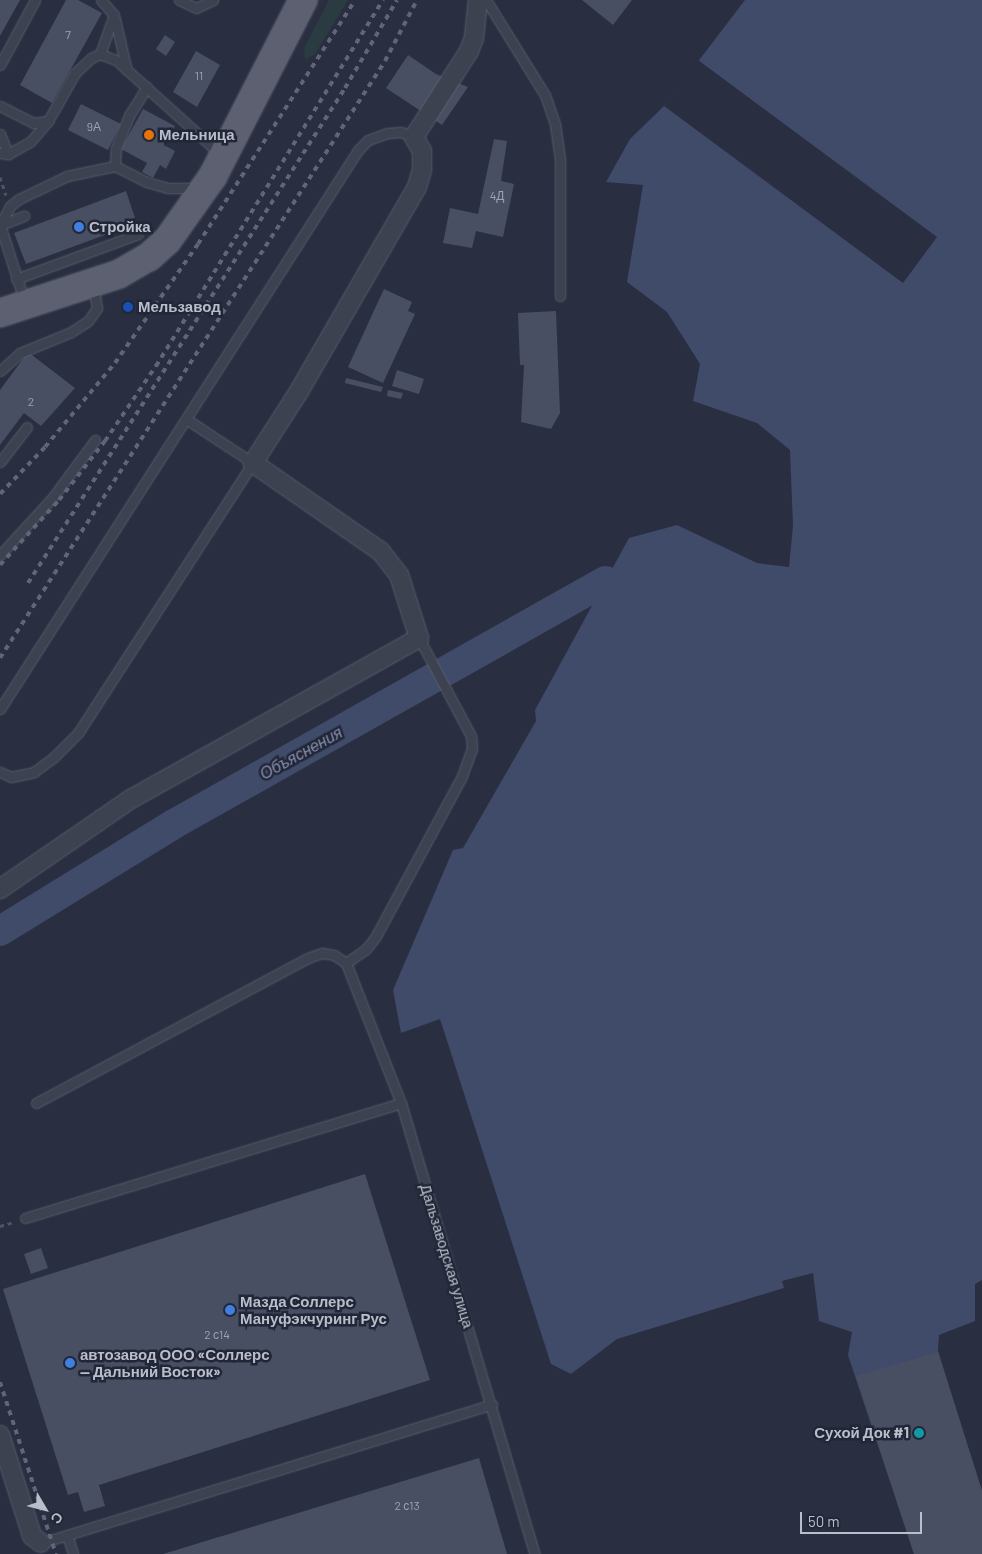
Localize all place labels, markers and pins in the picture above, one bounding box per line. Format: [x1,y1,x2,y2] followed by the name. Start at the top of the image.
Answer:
[159,126,235,144] place label: Мельница
[143,129,155,141] marker: Мельница
[89,218,151,236] place label: Стройка
[73,221,85,233] marker: Стройка
[138,298,221,316] place label: Мельзавод
[122,301,134,313] marker: Мельзавод
[240,1292,387,1327] place label: Мазда Соллерс Мануфэкчуринг Рус
[224,1304,236,1316] marker: Мазда Соллерс Мануфэкчуринг Рус
[80,1345,270,1380] place label: автозавод ООО «Соллерс — Дальний Восток»
[64,1357,76,1369] marker: автозавод ООО «Соллерс — Дальний Восток»
[814,1424,909,1442] place label: Сухой Док #1
[913,1427,925,1439] marker: Сухой Док #1

